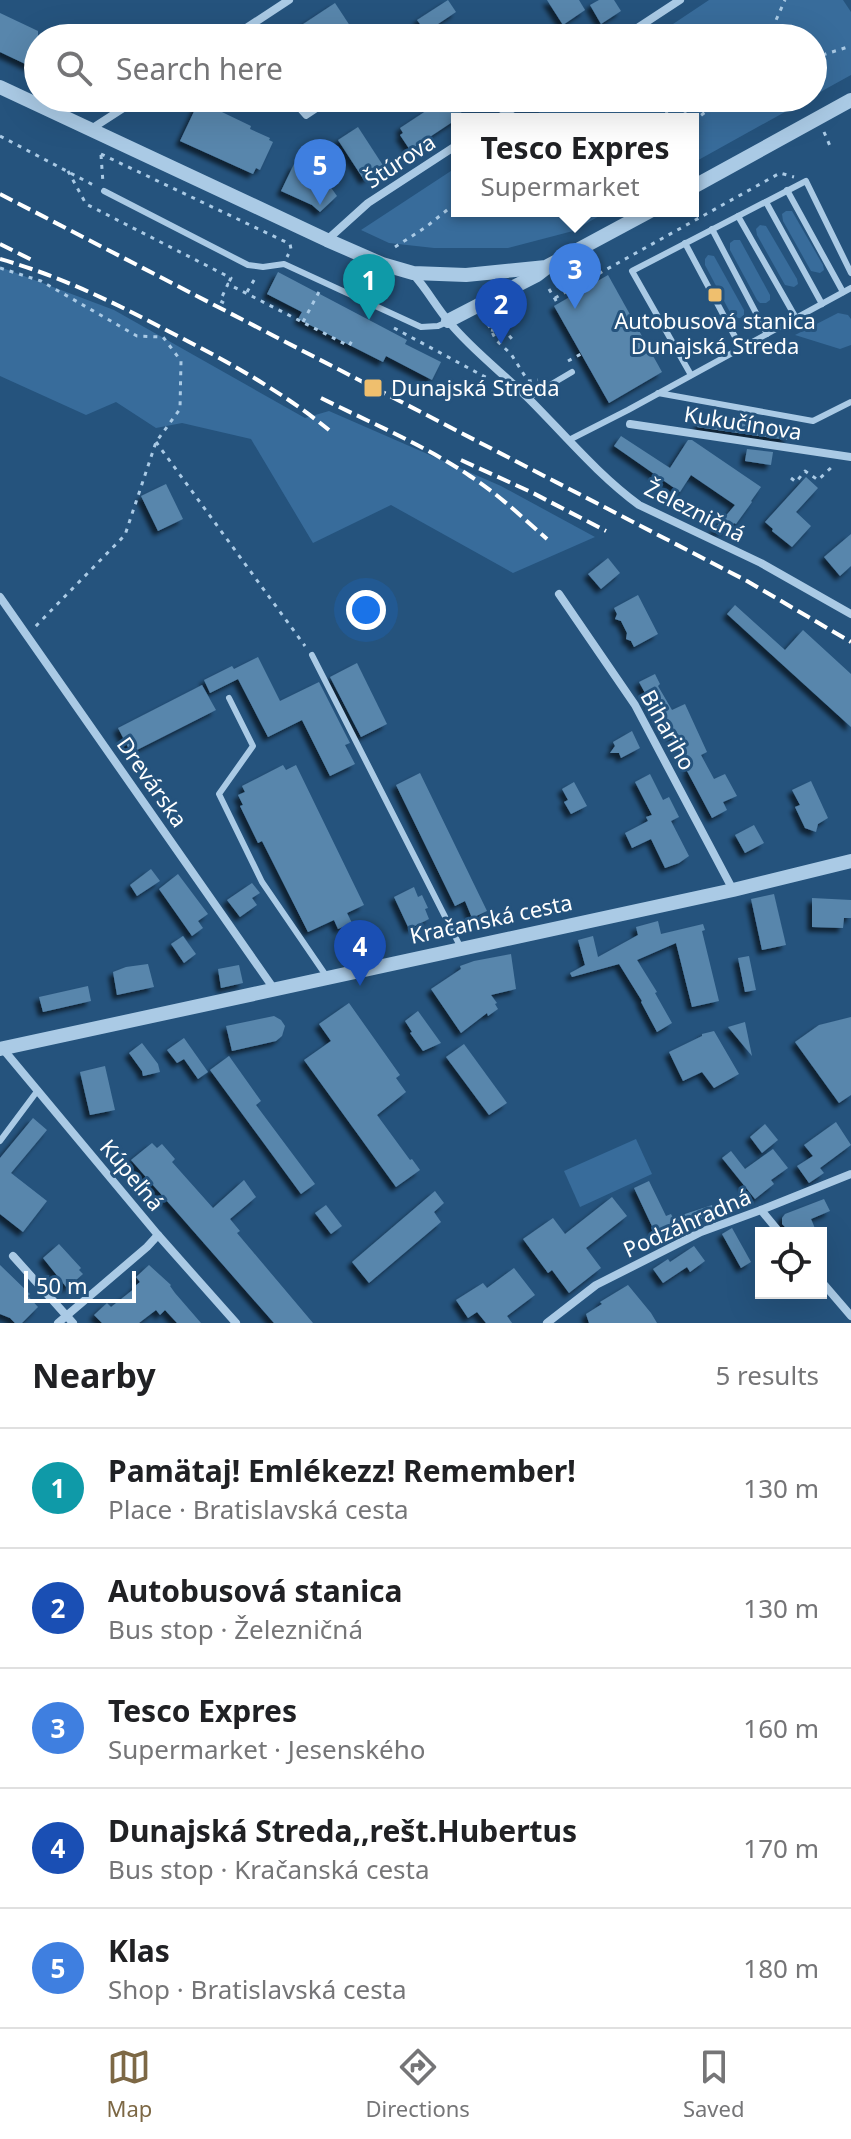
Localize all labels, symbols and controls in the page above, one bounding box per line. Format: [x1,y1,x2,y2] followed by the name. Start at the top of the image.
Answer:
[24,24,827,112] search box
[52,46,96,90] icon: search
[116,48,283,89] text: Search here
[451,113,699,217] popup
[358,126,441,194] street label: Štúrova
[480,127,670,168] text: Tesco Expres
[294,139,346,205] pin: 5
[480,168,640,204] text: Supermarket
[549,243,601,309] pin: 3
[343,254,395,320] pin: 1
[475,278,527,344] pin: 2
[706,286,724,304] marker: Autobusová stanica Dunajská Streda
[614,305,816,360] place label: Autobusová stanica Dunajská Streda
[391,372,560,402] place label: Dunajská Streda
[362,377,384,399] marker: Dunajská Streda
[682,398,804,446] street label: Kukučínova
[640,472,751,548] street label: Železničná
[346,590,386,630] your location
[635,684,703,775] street label: Bihariho
[111,730,195,833] street label: Drevárska
[407,886,575,950] street label: Kračanská cesta
[334,920,386,986] pin: 4
[94,1132,172,1216] street label: Kúpeľná
[618,1181,755,1264] street label: Podzáhradná
[755,1227,827,1299] map controls
[755,1227,827,1299] button: locate
[24,1267,136,1303] scale bar
[36,1270,87,1300] text: 50 m
[32,1352,156,1398] text: Nearby
[715,1357,819,1393] text: 5 results
[108,1450,576,1491] text: Pamätaj! Emlékezz! Remember!
[51,1470,65,1506] text: 1
[743,1470,819,1506] text: 130 m
[108,1491,409,1527] text: Place · Bratislavská cesta
[108,1570,403,1611] text: Autobusová stanica
[51,1590,65,1626] text: 2
[743,1590,819,1626] text: 130 m
[108,1611,363,1647] text: Bus stop · Železničná
[108,1690,297,1731] text: Tesco Expres
[51,1710,65,1746] text: 3
[743,1710,819,1746] text: 160 m
[108,1731,426,1767] text: Supermarket · Jesenského
[108,1810,577,1851] text: Dunajská Streda,,rešt.Hubertus
[51,1830,65,1866] text: 4
[743,1830,819,1866] text: 170 m
[108,1851,430,1887] text: Bus stop · Kračanská cesta
[108,1930,170,1971] text: Klas
[51,1950,65,1986] text: 5
[743,1950,819,1986] text: 180 m
[108,1971,407,2007] text: Shop · Bratislavská cesta
[107,2045,152,2123] tab: Map
[365,2045,470,2123] tab: Directions
[683,2045,744,2123] tab: Saved

